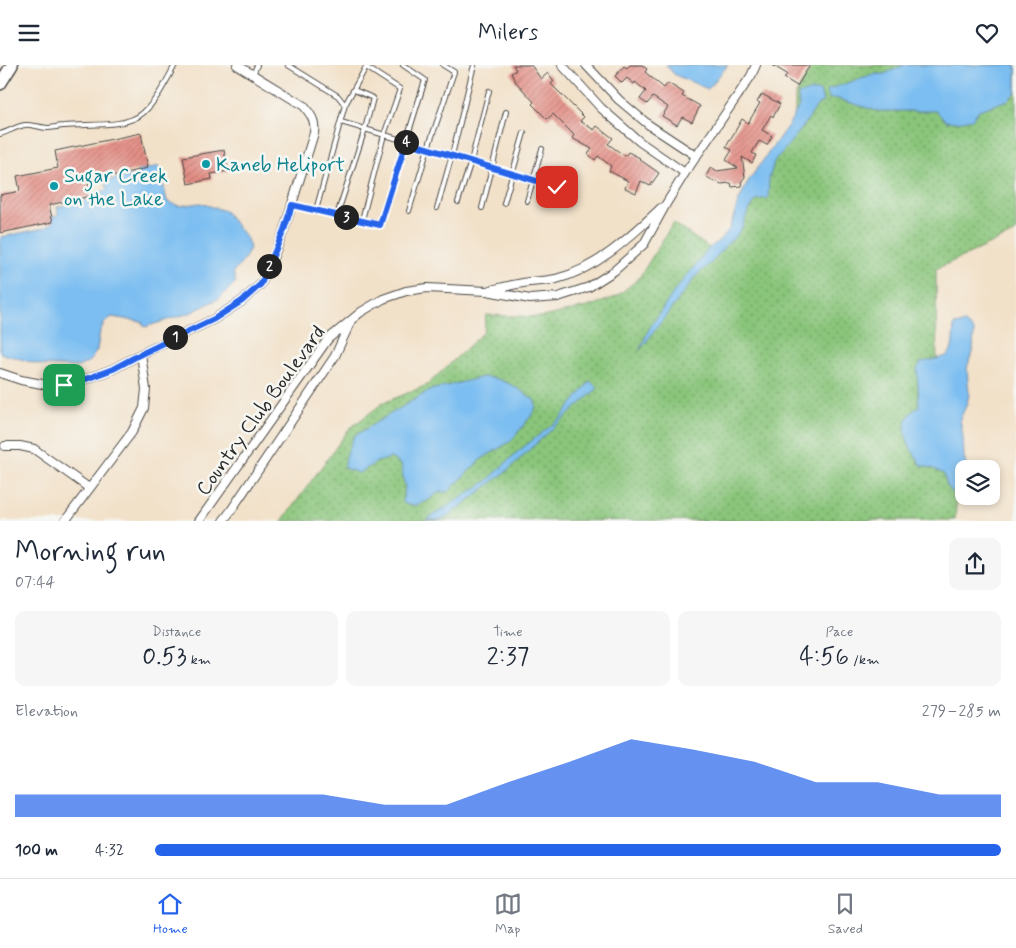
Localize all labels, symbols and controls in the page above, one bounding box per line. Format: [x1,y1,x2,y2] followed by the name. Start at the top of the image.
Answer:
[15,19,43,47] icon: menu
[478,19,538,47] text: Milers
[973,19,1001,47] icon: heart
[394,129,418,155] pin: 4
[402,133,411,151] text: 4
[216,152,345,179] place label: Kaneb Heliport
[200,158,212,170] marker: Kaneb Heliport
[64,163,168,213] place label: Sugar Creek on the Lake
[536,166,578,208] pin
[543,173,571,201] icon: check
[48,180,60,192] marker: Sugar Creek on the Lake
[334,205,358,229] pin: 3
[343,208,350,226] text: 3
[256,253,282,279] pin: 2
[266,257,273,275] text: 2
[190,320,332,501] street label: Country Club Boulevard
[162,325,188,349] pin: 1
[172,328,179,346] text: 1
[43,364,85,406] pin
[50,371,78,399] icon: arrive
[955,460,1000,505] map controls
[955,460,1000,505] button: layers
[15,534,166,571] text: Morning run
[949,538,1001,590] button: share
[15,572,55,593] text: 07:44
[152,623,201,641] text: Distance
[493,623,523,641] text: Time
[825,623,853,641] text: Pace
[142,641,187,674] text: 0.53
[487,641,529,674] text: 2:37
[799,641,849,674] text: 4:56
[187,651,211,669] text: km
[849,651,880,669] text: /km
[15,701,78,722] text: Elevation
[922,701,1001,722] text: 279–285 m
[15,840,58,861] text: 100 m
[95,840,124,861] text: 4:32
[153,890,188,938] tab: Home
[494,890,522,938] tab: Map
[828,890,863,938] tab: Saved

